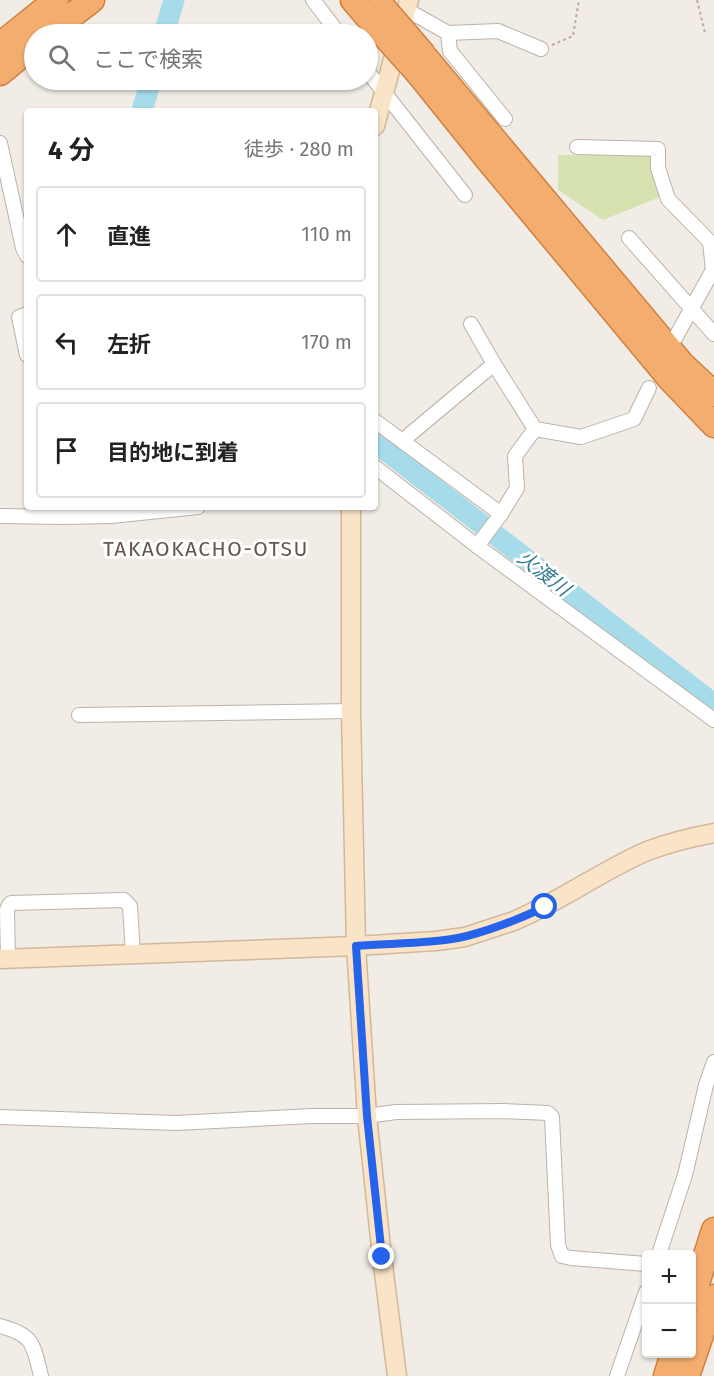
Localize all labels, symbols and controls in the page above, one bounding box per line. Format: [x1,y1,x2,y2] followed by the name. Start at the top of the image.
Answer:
[24,24,378,90] search box
[45,41,78,74] icon: search
[93,46,203,73] text: ここで検索
[48,135,95,166] text: 4 分
[244,137,354,161] text: 徒歩 · 280 m
[50,218,83,251] icon: ahead
[301,222,352,246] text: 110 m
[107,223,151,250] text: 直進
[50,326,83,359] icon: left
[301,330,352,354] text: 170 m
[107,331,151,358] text: 左折
[50,434,83,467] icon: arrive
[107,439,239,466] text: 目的地に到着
[103,536,309,562] district label: TAKAOKACHO-OTSU
[513,545,577,602] water label: 火渡川
[531,893,557,919] route start
[368,1243,394,1269] route end
[642,1250,696,1358] map controls
[642,1250,696,1304] button: +
[642,1304,696,1358] button: −

